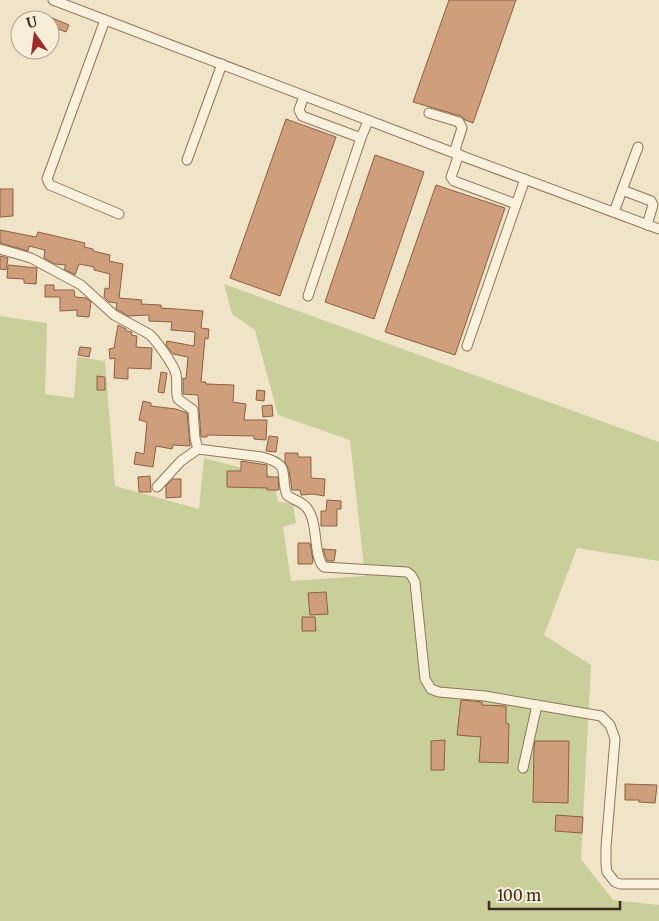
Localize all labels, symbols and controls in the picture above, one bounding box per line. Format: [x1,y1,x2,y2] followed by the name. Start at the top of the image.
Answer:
[10,10,60,60] north arrow
[25,12,40,32] text: U
[489,878,620,910] scale bar
[497,886,541,905] text: 100 m

